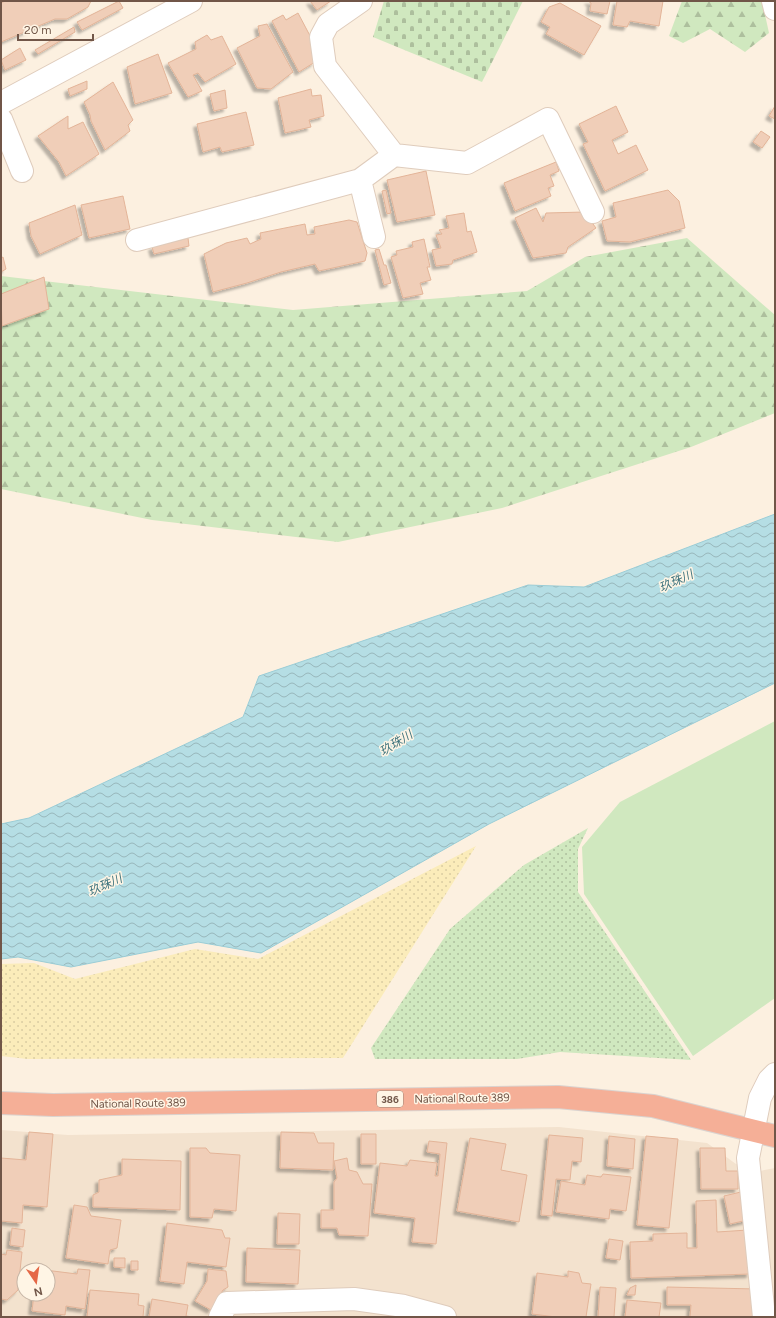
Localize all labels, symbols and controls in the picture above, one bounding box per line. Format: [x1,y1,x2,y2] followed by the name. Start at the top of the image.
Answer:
[18,16,93,42] scale bar
[24,23,52,37] text: 20 m
[657,566,697,595] water label: 玖珠川
[377,726,417,758] water label: 玖珠川
[86,870,126,899] water label: 玖珠川
[377,1091,403,1107] road number: 386
[414,1091,510,1106] street label: National Route 389
[90,1096,186,1111] street label: National Route 389
[16,1262,56,1302] north arrow
[33,1284,44,1299] text: N

